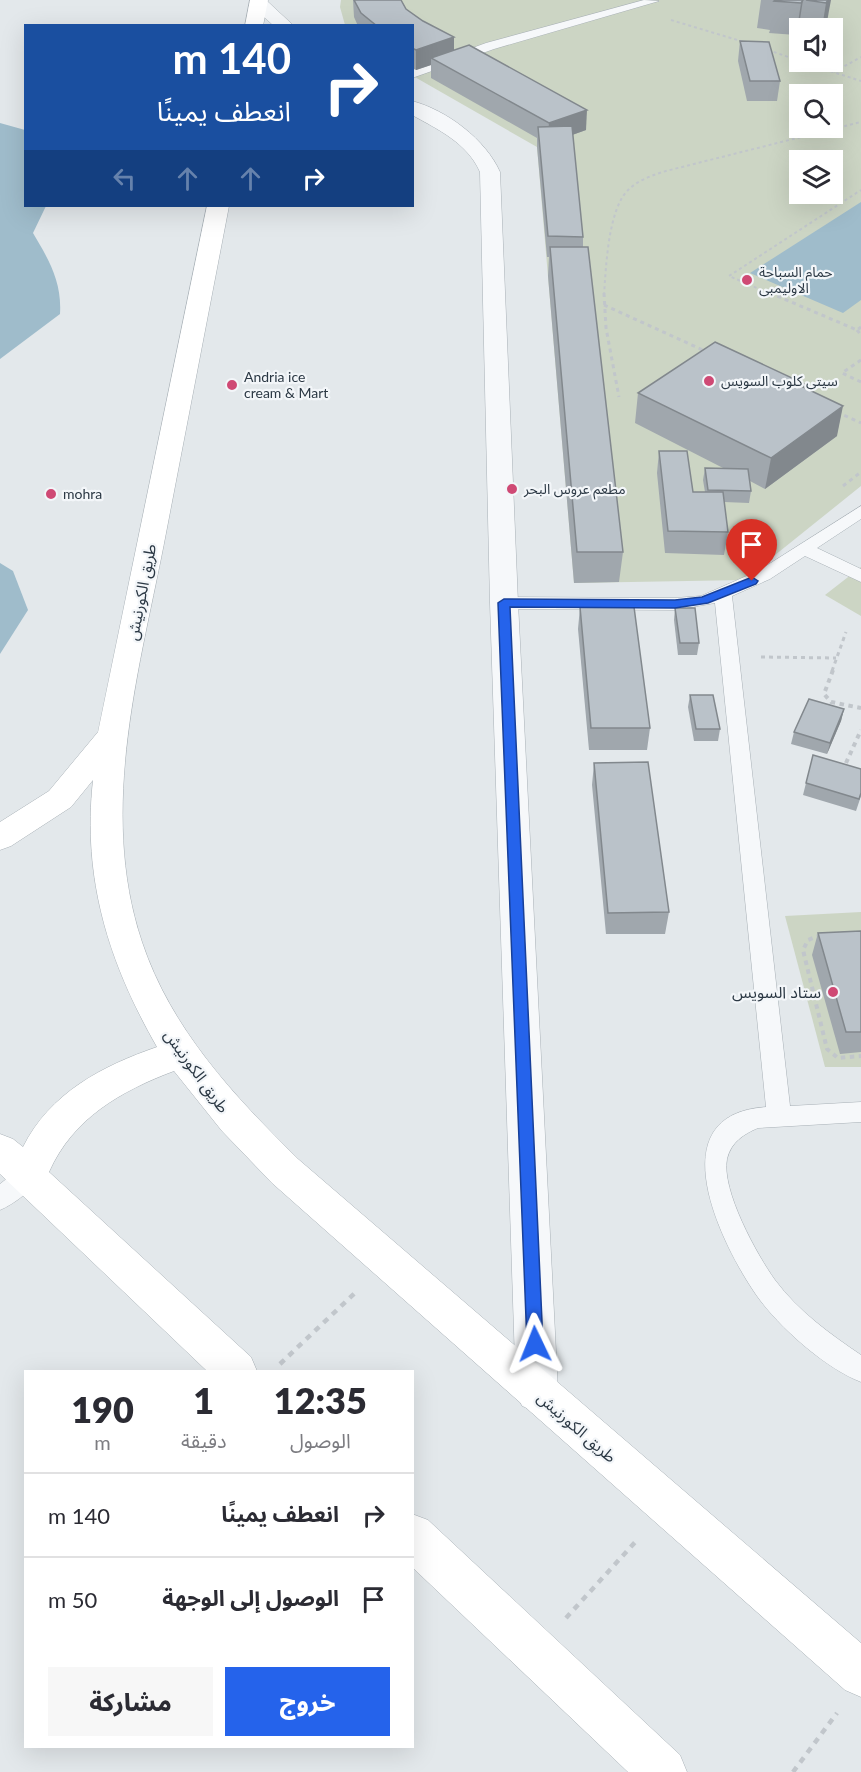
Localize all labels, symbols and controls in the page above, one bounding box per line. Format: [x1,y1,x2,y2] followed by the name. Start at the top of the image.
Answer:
[789,18,843,204] map controls
[789,18,843,72] button: sound
[173,33,291,83] text: 140 m
[312,48,390,126] icon: right
[789,84,843,138] button: search
[157,94,291,127] text: انعطف يمينًا
[789,150,843,204] button: layers
[108,162,141,195] icon: left
[171,162,204,195] icon: ahead
[234,162,267,195] icon: ahead
[297,162,330,195] icon: right
[759,263,833,297] place label: حمام السباحة الاوليمبى
[740,273,754,287] marker: حمام السباحة الاوليمبى
[244,368,328,401] place label: Andria ice cream & Mart
[721,372,838,390] place label: سيتى كلوب السويس
[702,374,716,388] marker: سيتى كلوب السويس
[225,378,239,392] marker: Andria ice cream & Mart
[523,480,626,500] place label: مطعم عروس البحر
[505,482,519,496] marker: مطعم عروس البحر
[63,485,102,502] place label: mohra
[44,487,58,501] marker: mohra
[726,519,777,581] pin
[735,528,768,561] icon: arrive
[122,542,161,642] street label: طريق الكورنيش
[732,982,821,1002] place label: ستاد السويس
[826,985,840,999] marker: ستاد السويس
[159,1025,234,1117] street label: طريق الكورنيش
[503,1312,567,1376] position arrow
[193,1378,214,1422] text: 1
[274,1378,367,1422] text: 12:35
[71,1387,134,1431] text: 190
[533,1387,621,1468] street label: طريق الكورنيش
[181,1428,227,1452] text: دقيقة
[290,1428,351,1452] text: الوصول
[94,1430,111,1454] text: m
[357,1499,390,1532] icon: right
[221,1500,339,1527] text: انعطف يمينًا
[48,1502,110,1529] text: 140 m
[357,1583,390,1616] icon: arrive
[162,1584,339,1611] text: الوصول إلى الوجهة
[48,1586,97,1613] text: 50 m
[48,1667,213,1736] button: مشاركة
[225,1667,390,1736] button: خروج

